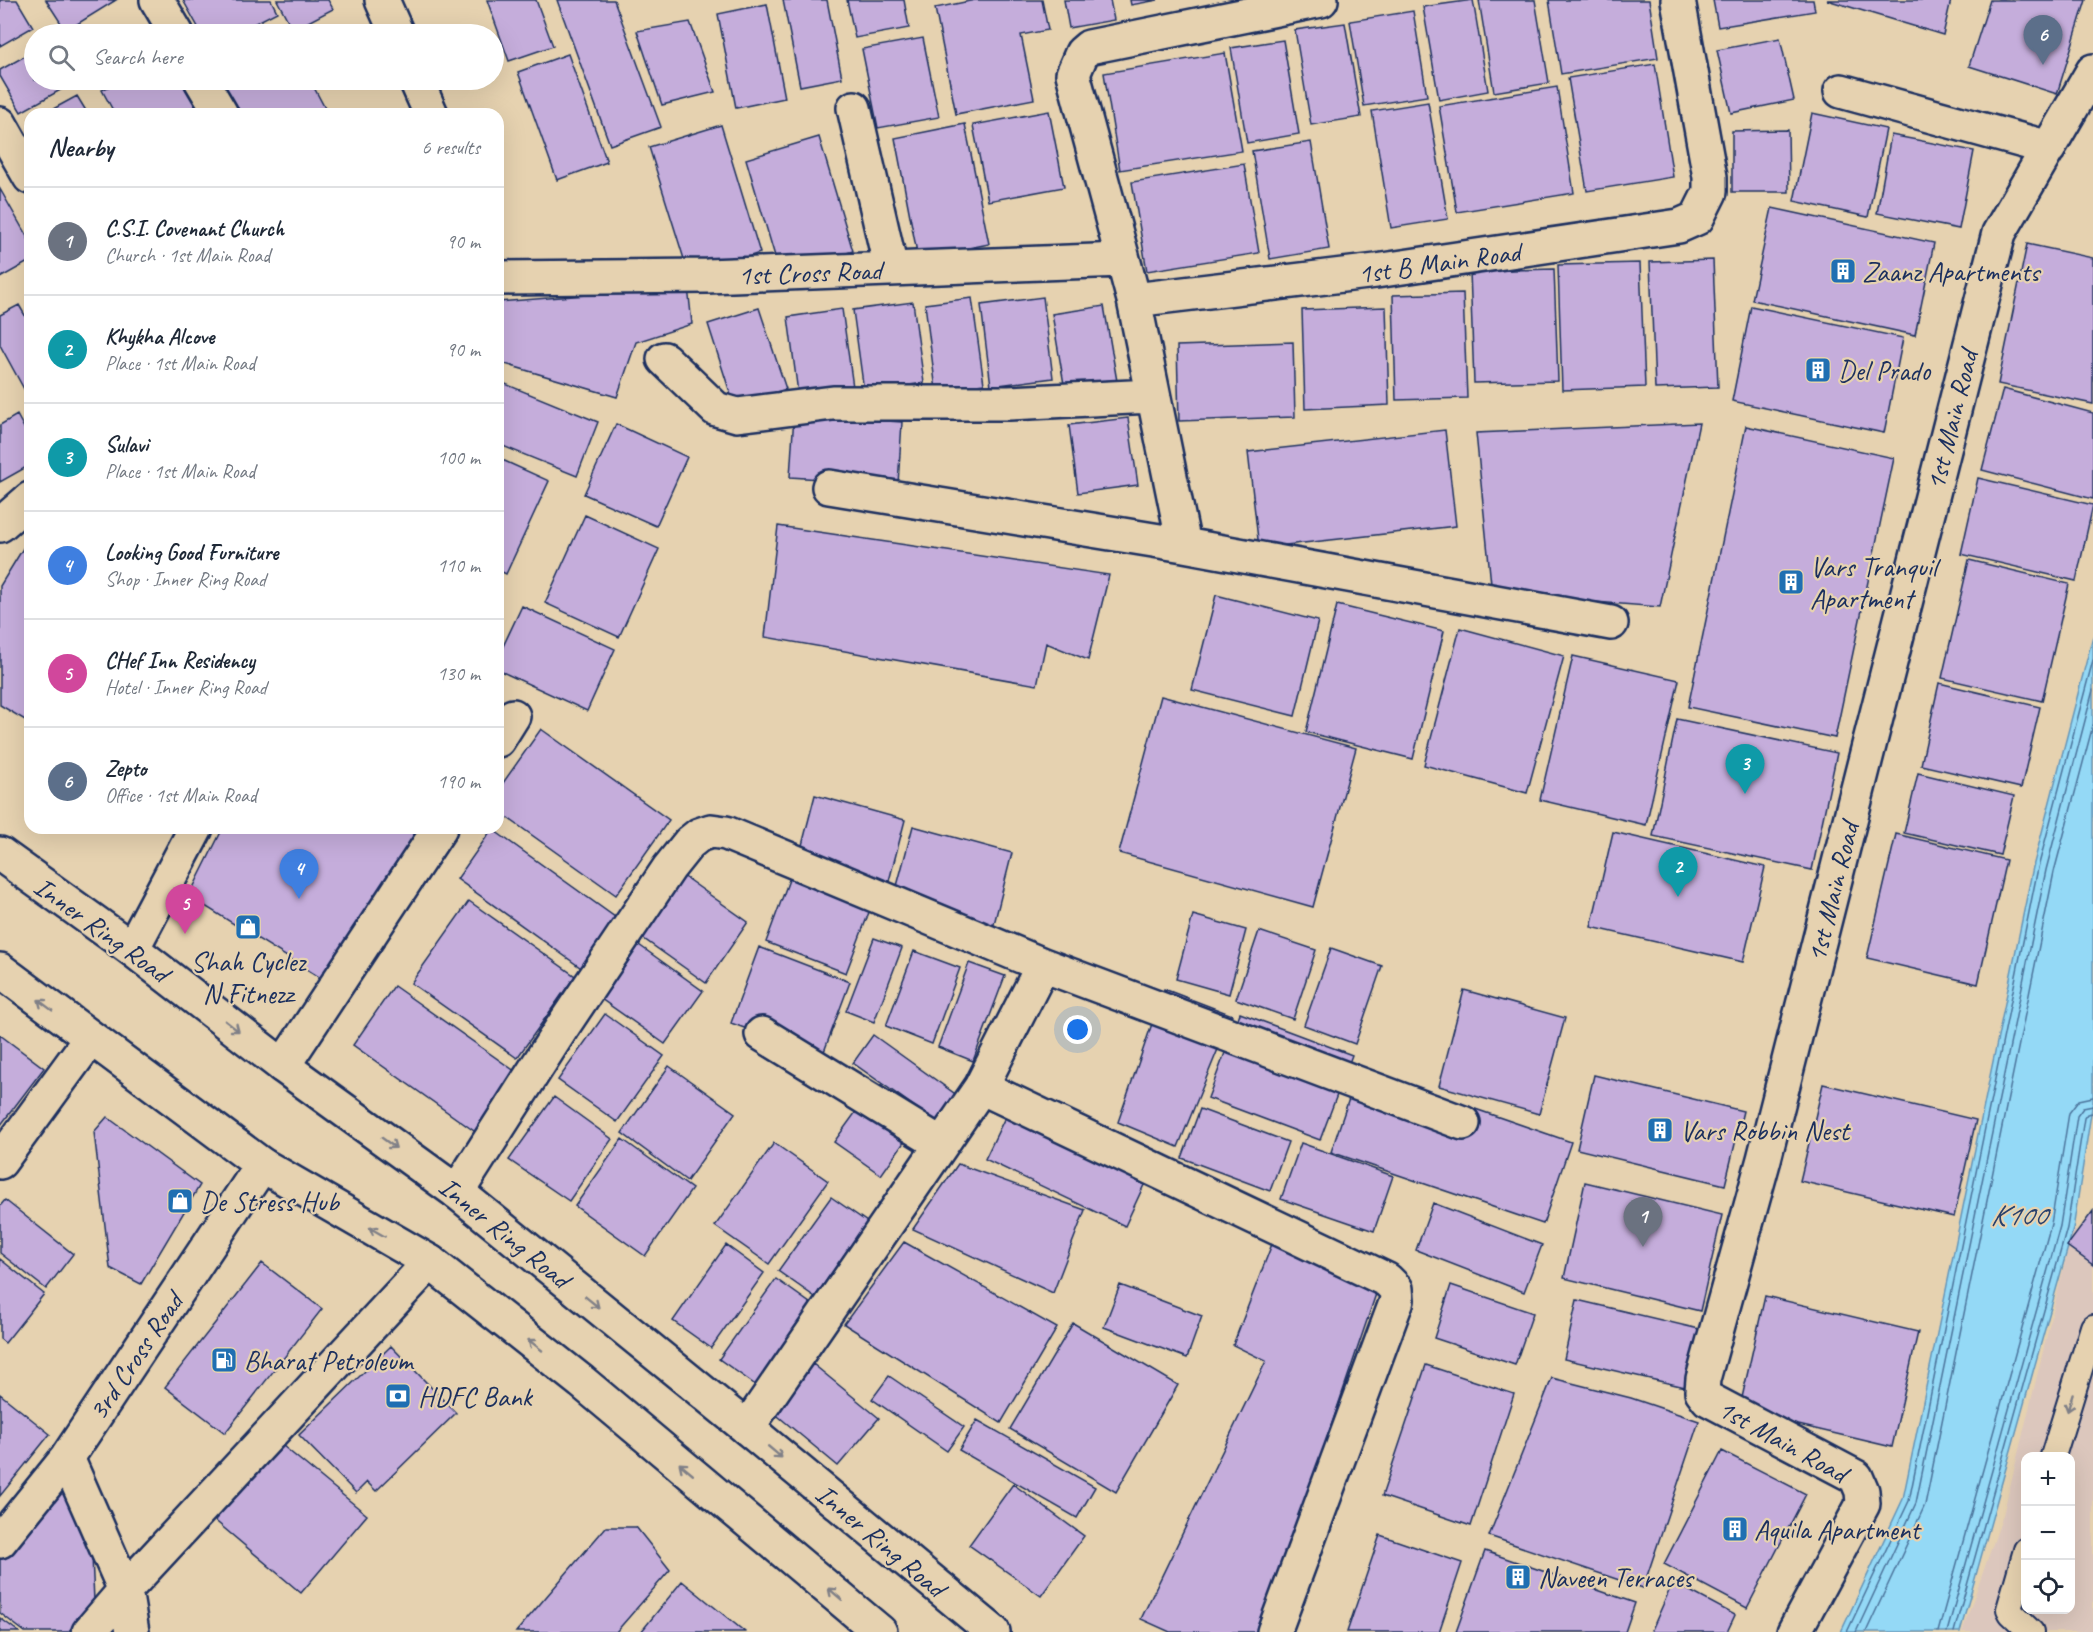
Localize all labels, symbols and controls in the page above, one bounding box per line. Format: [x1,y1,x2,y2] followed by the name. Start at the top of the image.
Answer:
[2024,16,2062,65] pin: 6
[24,24,504,90] search box
[45,41,78,74] icon: search
[93,43,183,71] text: Search here
[48,131,113,164] text: Nearby
[421,135,480,160] text: 6 results
[105,215,284,243] text: C.S.I. Covenant Church
[63,229,72,254] text: 1
[446,229,480,254] text: 90 m
[1356,233,1526,291] street label: 1st B Main Road
[105,243,270,268] text: Church · 1st Main Road
[738,252,886,292] street label: 1st Cross Road
[1862,254,2042,289] place label: Zaanz Apartments
[1828,256,1858,286] building icon: Zaanz Apartments
[105,323,214,351] text: Khykha Alcove
[63,337,72,362] text: 2
[446,337,480,362] text: 90 m
[1917,343,1987,493] street label: 1st Main Road
[105,351,255,376] text: Place · 1st Main Road
[1838,353,1932,388] place label: Del Prado
[1803,355,1833,385] building icon: Del Prado
[105,431,148,459] text: Sulavi
[63,445,72,470] text: 3
[437,445,480,470] text: 100 m
[105,459,255,484] text: Place · 1st Main Road
[105,539,278,567] text: Looking Good Furniture
[1810,549,1942,616] place label: Vars Tranquil Apartment
[63,553,72,578] text: 4
[437,553,480,578] text: 110 m
[105,567,266,592] text: Shop · Inner Ring Road
[1776,567,1806,597] building icon: Vars Tranquil Apartment
[105,647,255,675] text: CHef Inn Residency
[63,661,72,686] text: 5
[437,661,480,686] text: 130 m
[105,675,267,700] text: Hotel · Inner Ring Road
[1726,744,1764,794] pin: 3
[105,755,147,783] text: Zepto
[63,769,72,794] text: 6
[437,769,480,794] text: 190 m
[105,783,257,808] text: Office · 1st Main Road
[1798,815,1868,965] street label: 1st Main Road
[1658,848,1698,897] pin: 2
[280,850,318,899] pin: 4
[27,869,179,993] street label: Inner Ring Road
[166,884,204,934] pin: 5
[233,912,263,942] shop icon: Shah Cyclez N Fitnezz
[191,944,307,1011] place label: Shah Cyclez N Fitnezz
[37,998,53,1011] one-way arrow
[1063,1015,1092,1044] your location
[224,1020,240,1033] one-way arrow
[1680,1113,1851,1148] place label: Vars Robbin Nest
[1645,1115,1675,1145] building icon: Vars Robbin Nest
[381,1136,397,1149] one-way arrow
[432,1169,580,1298] street label: Inner Ring Road
[200,1184,340,1219] place label: De Stress Hub
[165,1186,195,1216] shop icon: De Stress Hub
[1990,1196,2051,1234] water label: K100
[1624,1198,1662,1247] pin: 1
[369,1225,386,1237] one-way arrow
[80,1283,193,1427] street label: 3rd Cross Road
[584,1295,600,1308] one-way arrow
[527,1339,543,1352] one-way arrow
[244,1343,415,1378] place label: Bharat Petroleum
[209,1345,239,1375] fuel station icon: Bharat Petroleum
[418,1379,534,1414] place label: HDFC Bank
[383,1381,413,1411] bank icon: HDFC Bank
[1712,1391,1857,1492] street label: 1st Main Road
[2064,1393,2075,1412] one-way arrow
[767,1445,783,1458] one-way arrow
[2021,1452,2075,1614] map controls
[2021,1452,2075,1506] button: +
[679,1462,694,1476] one-way arrow
[809,1476,956,1607] street label: Inner Ring Road
[2021,1506,2075,1560] button: −
[1754,1512,1922,1547] place label: Aquila Apartment
[1720,1514,1750,1544] building icon: Aquila Apartment
[1538,1560,1695,1595] place label: Naveen Terraces
[2021,1560,2075,1614] button: locate
[1503,1562,1533,1592] building icon: Naveen Terraces
[827,1588,843,1601] one-way arrow

